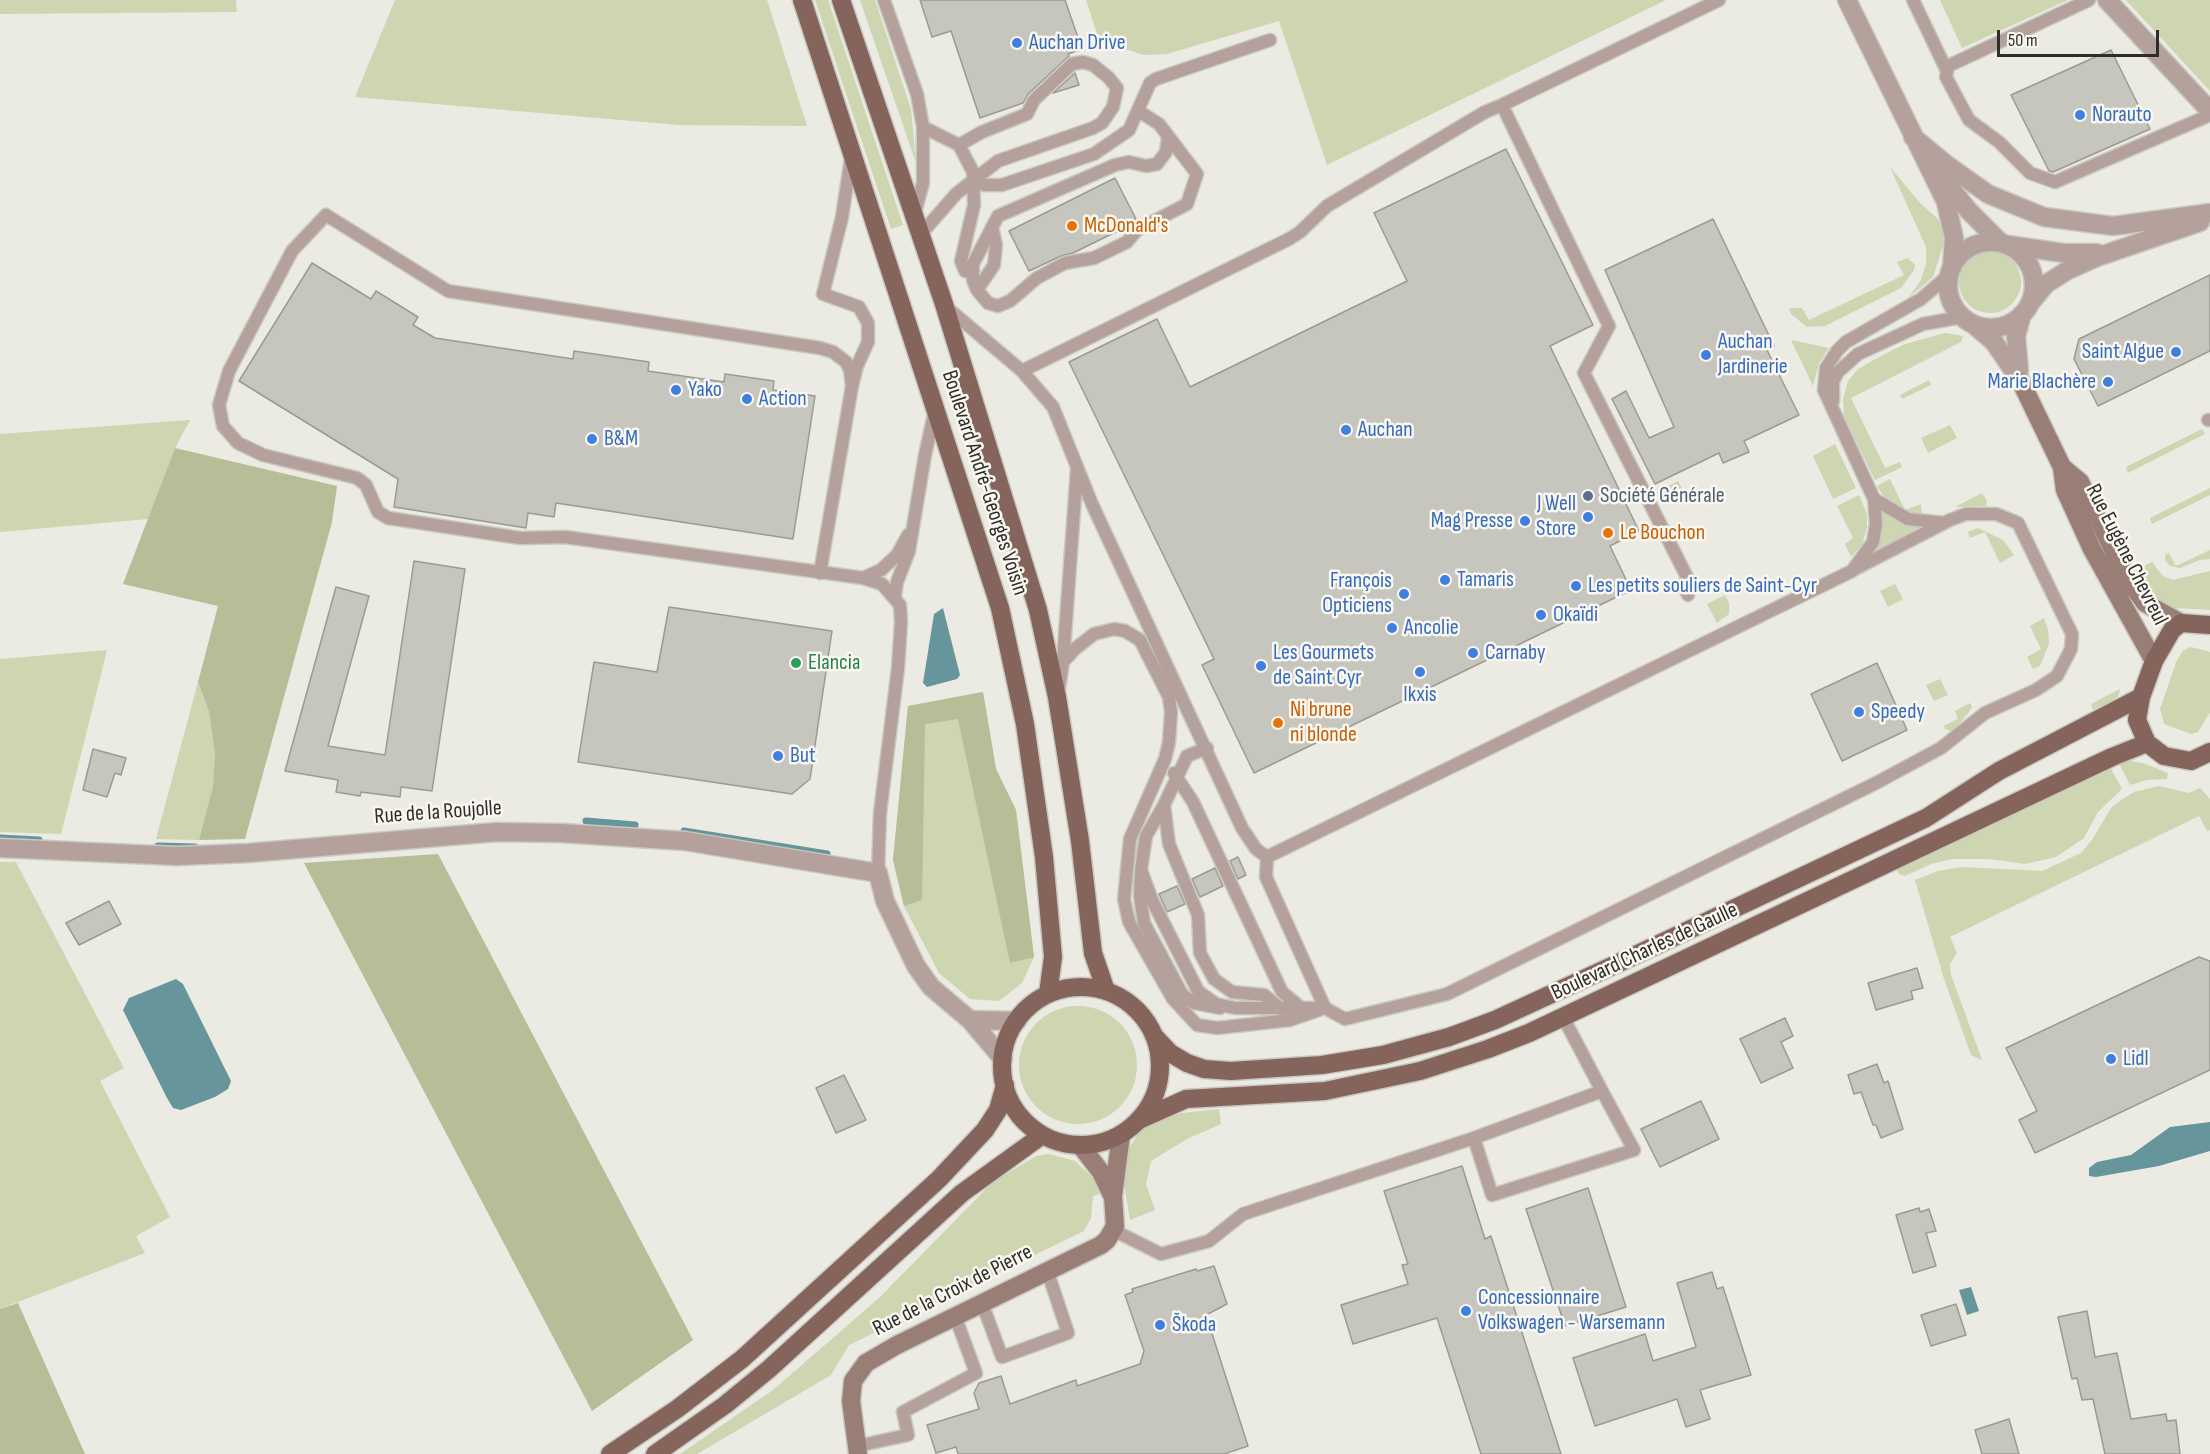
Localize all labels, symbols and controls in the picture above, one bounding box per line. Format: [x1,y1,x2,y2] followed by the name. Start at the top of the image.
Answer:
[2000,18,2162,56] scale bar
[1029,30,1126,56] place label: Auchan Drive
[2008,30,2038,51] text: 50 m
[1010,36,1024,50] marker: Auchan Drive
[2092,102,2152,128] place label: Norauto
[2073,108,2087,122] marker: Norauto
[1084,213,1168,239] place label: McDonald's
[1065,219,1079,233] marker: McDonald's
[1718,329,1788,380] place label: Auchan Jardinerie
[2082,339,2164,365] place label: Saint Algue
[2169,345,2183,359] marker: Saint Algue
[1699,348,1713,362] marker: Auchan Jardinerie
[935,367,1033,599] street label: Boulevard André-Georges Voisin
[1987,369,2096,395] place label: Marie Blachère
[2101,375,2115,389] marker: Marie Blachère
[688,377,722,403] place label: Yako
[669,383,683,397] marker: Yako
[759,386,807,412] place label: Action
[740,392,754,406] marker: Action
[1358,417,1413,443] place label: Auchan
[1339,423,1353,437] marker: Auchan
[604,426,638,452] place label: B&M
[585,432,599,446] marker: B&M
[2079,480,2173,630] street label: Rue Eugène Chevreul
[1600,483,1725,509] place label: Société Générale
[1581,489,1595,503] marker: Société Générale
[1536,491,1576,542] place label: J Well Store
[1431,508,1513,534] place label: Mag Presse
[1581,510,1595,524] marker: J Well Store
[1518,514,1532,528] marker: Mag Presse
[1620,520,1705,546] place label: Le Bouchon
[1601,526,1615,540] marker: Le Bouchon
[1457,567,1514,593] place label: Tamaris
[1322,568,1392,620] place label: François Opticiens
[1438,573,1452,587] marker: Tamaris
[1588,573,1817,599] place label: Les petits souliers de Saint-Cyr
[1569,579,1583,593] marker: Les petits souliers de Saint-Cyr
[1397,587,1411,601] marker: François Opticiens
[1553,602,1598,628] place label: Okaïdi
[1534,608,1548,622] marker: Okaïdi
[1404,615,1459,641] place label: Ancolie
[1385,621,1399,635] marker: Ancolie
[1273,640,1374,692] place label: Les Gourmets de Saint Cyr
[1485,640,1545,666] place label: Carnaby
[1466,646,1480,660] marker: Carnaby
[808,650,860,676] place label: Elancia
[789,656,803,670] marker: Elancia
[1254,659,1268,673] marker: Les Gourmets de Saint Cyr
[1413,665,1427,679] marker: Ikxis
[1403,682,1437,708] place label: Ikxis
[1290,697,1357,748] place label: Ni brune ni blonde
[1871,699,1925,725] place label: Speedy
[1852,705,1866,719] marker: Speedy
[1271,716,1285,730] marker: Ni brune ni blonde
[790,743,816,769] place label: But
[771,749,785,763] marker: But
[373,795,503,831] street label: Rue de la Roujolle
[1548,897,1742,1007] street label: Boulevard Charles de Gaulle
[2123,1046,2148,1072] place label: Lidl
[2104,1052,2118,1066] marker: Lidl
[869,1239,1037,1343] street label: Rue de la Croix de Pierre
[1478,1285,1665,1336] place label: Concessionnaire Volkswagen - Warsemann
[1459,1304,1473,1318] marker: Concessionnaire Volkswagen - Warsemann
[1172,1312,1216,1338] place label: Škoda
[1153,1318,1167,1332] marker: Škoda

